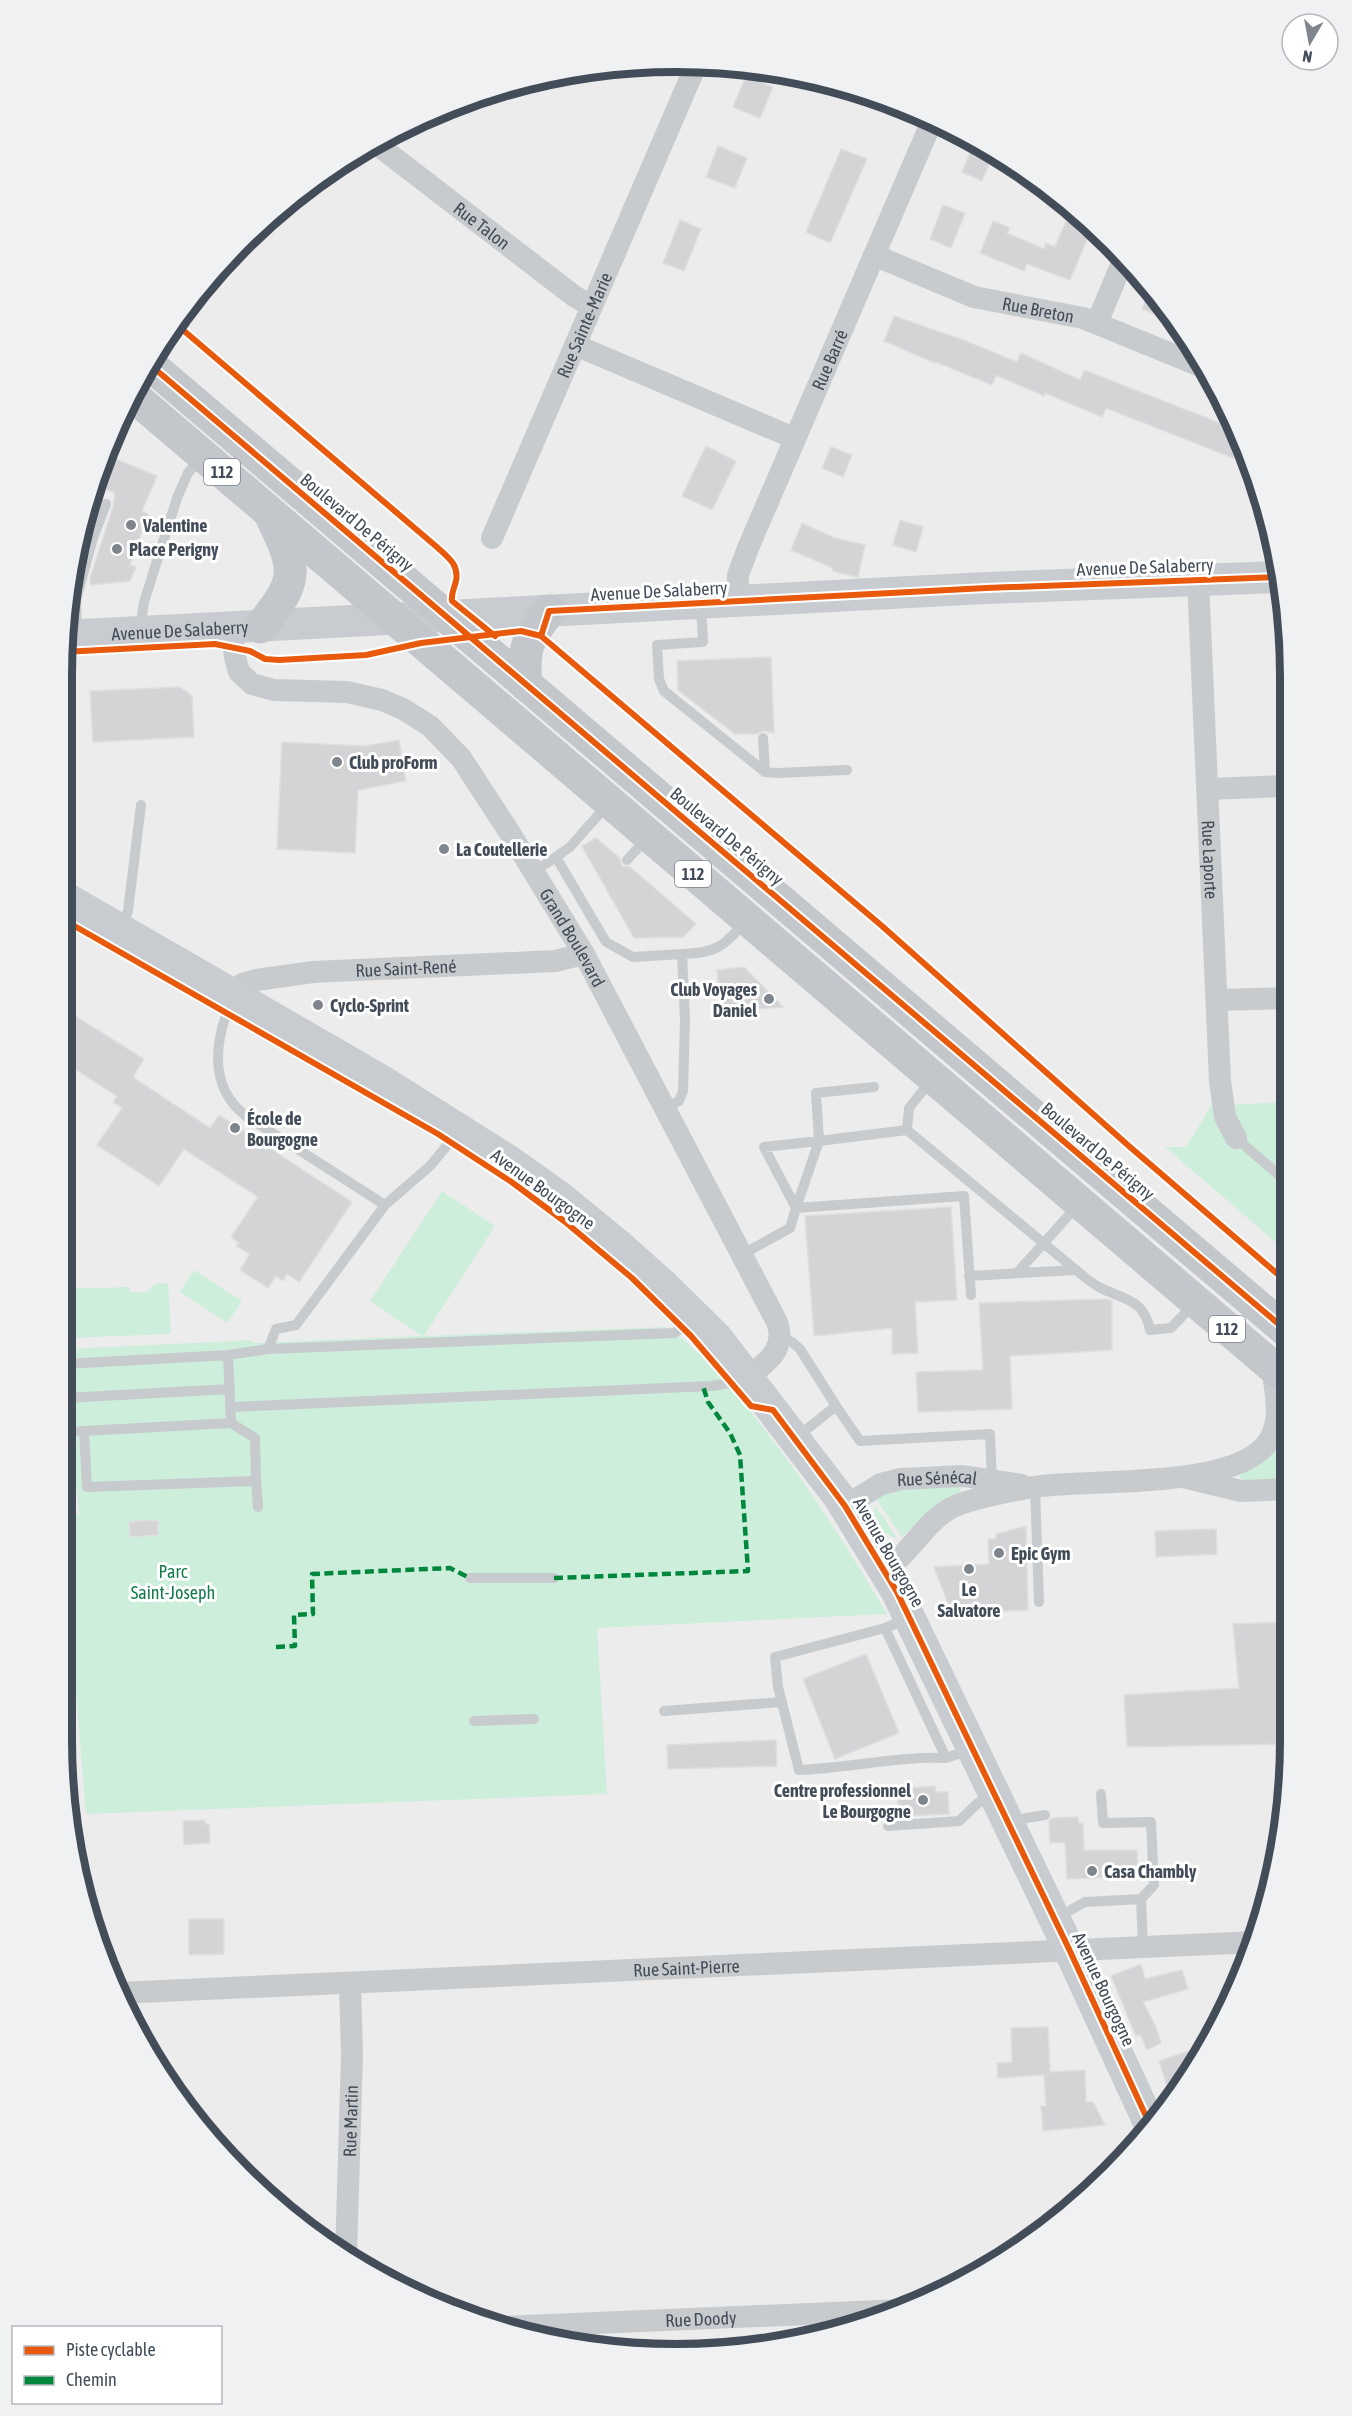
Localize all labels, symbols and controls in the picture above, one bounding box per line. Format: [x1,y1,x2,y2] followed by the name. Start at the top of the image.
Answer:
[1280,12,1340,72] north arrow
[1301,47,1314,66] text: N
[450,197,514,253] street label: Rue Talon
[552,269,616,381] street label: Rue Sainte-Marie
[1001,292,1076,327] street label: Rue Breton
[807,326,852,393] street label: Rue Barré
[204,459,240,485] road number: 112
[296,469,418,575] street label: Boulevard De Périgny
[142,515,207,536] place label: Valentine
[124,518,138,532] marker: Valentine
[129,539,219,560] place label: Place Perigny
[110,542,124,556] marker: Place Perigny
[1076,554,1214,580] street label: Avenue De Salaberry
[590,577,728,605] street label: Avenue De Salaberry
[111,616,249,644] street label: Avenue De Salaberry
[349,752,438,773] place label: Club proForm
[330,755,344,769] marker: Club proForm
[666,783,788,889] street label: Boulevard De Périgny
[1198,820,1223,900] street label: Rue Laporte
[456,839,547,860] place label: La Coutellerie
[437,842,451,856] marker: La Coutellerie
[675,861,711,887] road number: 112
[536,884,610,990] street label: Grand Boulevard
[355,955,457,981] street label: Rue Saint-René
[670,979,758,1021] place label: Club Voyages Daniel
[762,992,776,1006] marker: Club Voyages Daniel
[330,995,410,1016] place label: Cyclo-Sprint
[311,998,325,1012] marker: Cyclo-Sprint
[1037,1098,1159,1204] street label: Boulevard De Périgny
[247,1108,318,1150] place label: École de Bourgogne
[228,1121,242,1135] marker: École de Bourgogne
[487,1144,599,1234] street label: Avenue Bourgogne
[1209,1316,1245,1342] road number: 112
[896,1465,979,1490] street label: Rue Sénécal
[849,1493,929,1611] street label: Avenue Bourgogne
[1011,1543,1070,1564] place label: Epic Gym
[992,1546,1006,1560] marker: Epic Gym
[131,1561,215,1603] park label: Parc Saint-Joseph
[962,1562,976,1576] marker: Le Salvatore
[937,1579,1001,1621] place label: Le Salvatore
[774,1780,911,1822] place label: Centre professionnel Le Bourgogne
[916,1793,930,1807] marker: Centre professionnel Le Bourgogne
[1104,1861,1197,1882] place label: Casa Chambly
[1085,1864,1099,1878] marker: Casa Chambly
[1068,1929,1140,2049] street label: Avenue Bourgogne
[633,1955,740,1980] street label: Rue Saint-Pierre
[338,2085,362,2157] street label: Rue Martin
[665,2307,737,2331] street label: Rue Doody
[12,2326,222,2404] legend
[66,2339,156,2360] text: Piste cyclable
[66,2369,117,2390] text: Chemin

